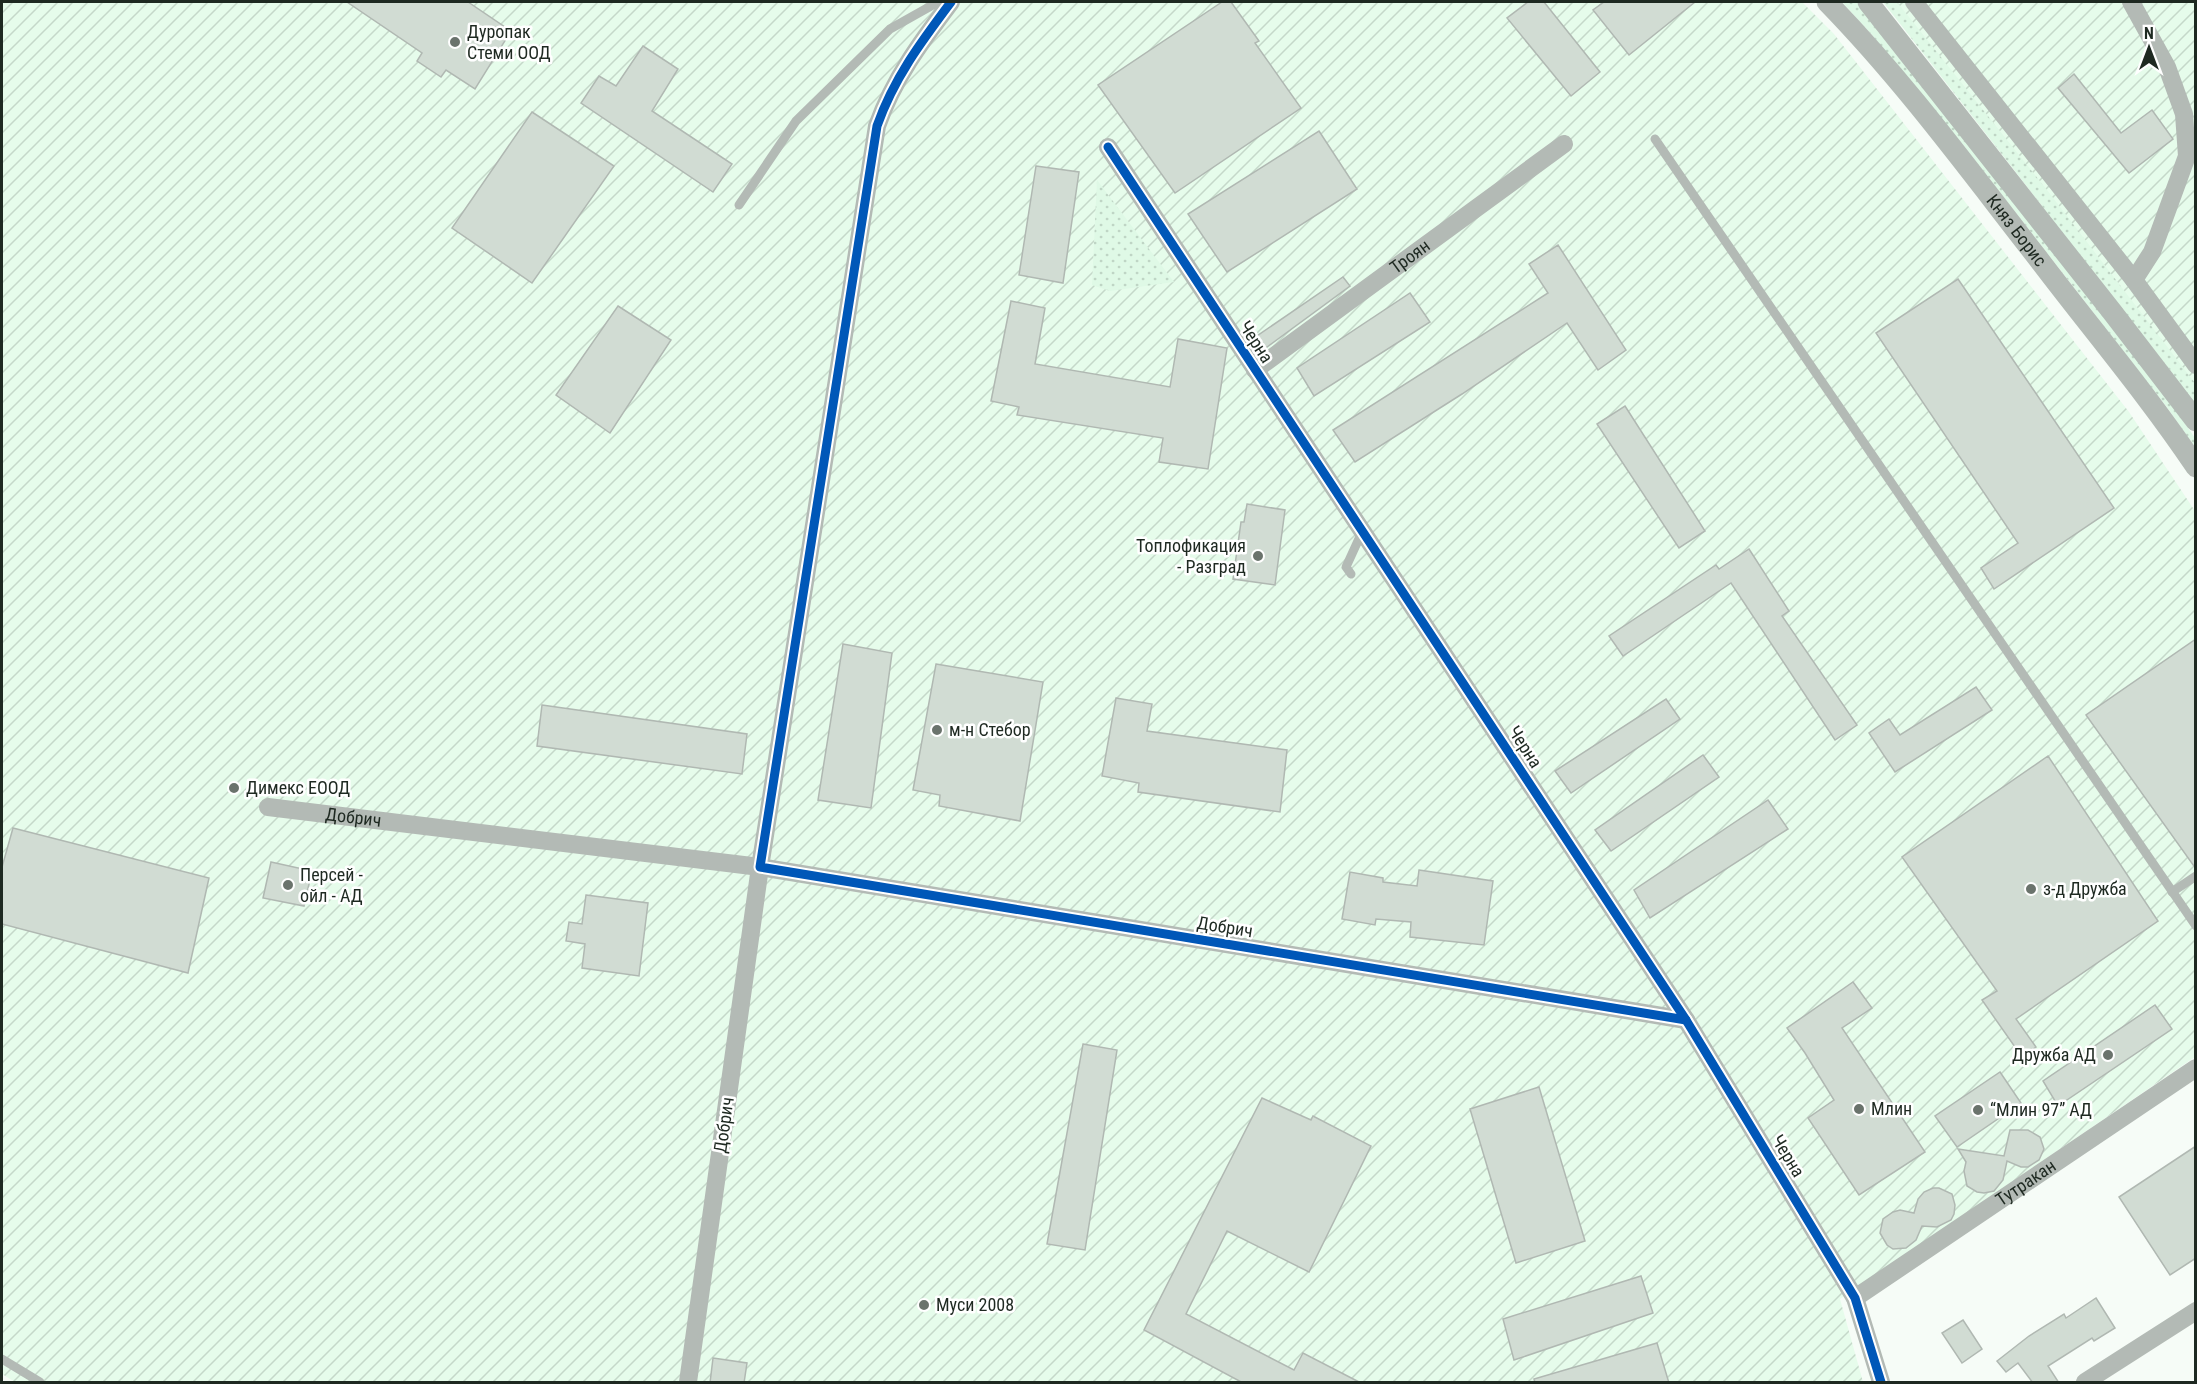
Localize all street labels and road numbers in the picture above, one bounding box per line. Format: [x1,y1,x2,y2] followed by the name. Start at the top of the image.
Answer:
[1982,190,2051,270] street label: Княз Борис
[1386,235,1434,278] street label: Троян
[1235,317,1278,367] street label: Черна
[1504,722,1547,772] street label: Черна
[324,803,383,831] street label: Добрич
[1196,912,1254,941] street label: Добрич
[709,1096,738,1154] street label: Добрич
[1768,1131,1809,1181] street label: Черна
[1991,1155,2060,1210] street label: Тутракан

